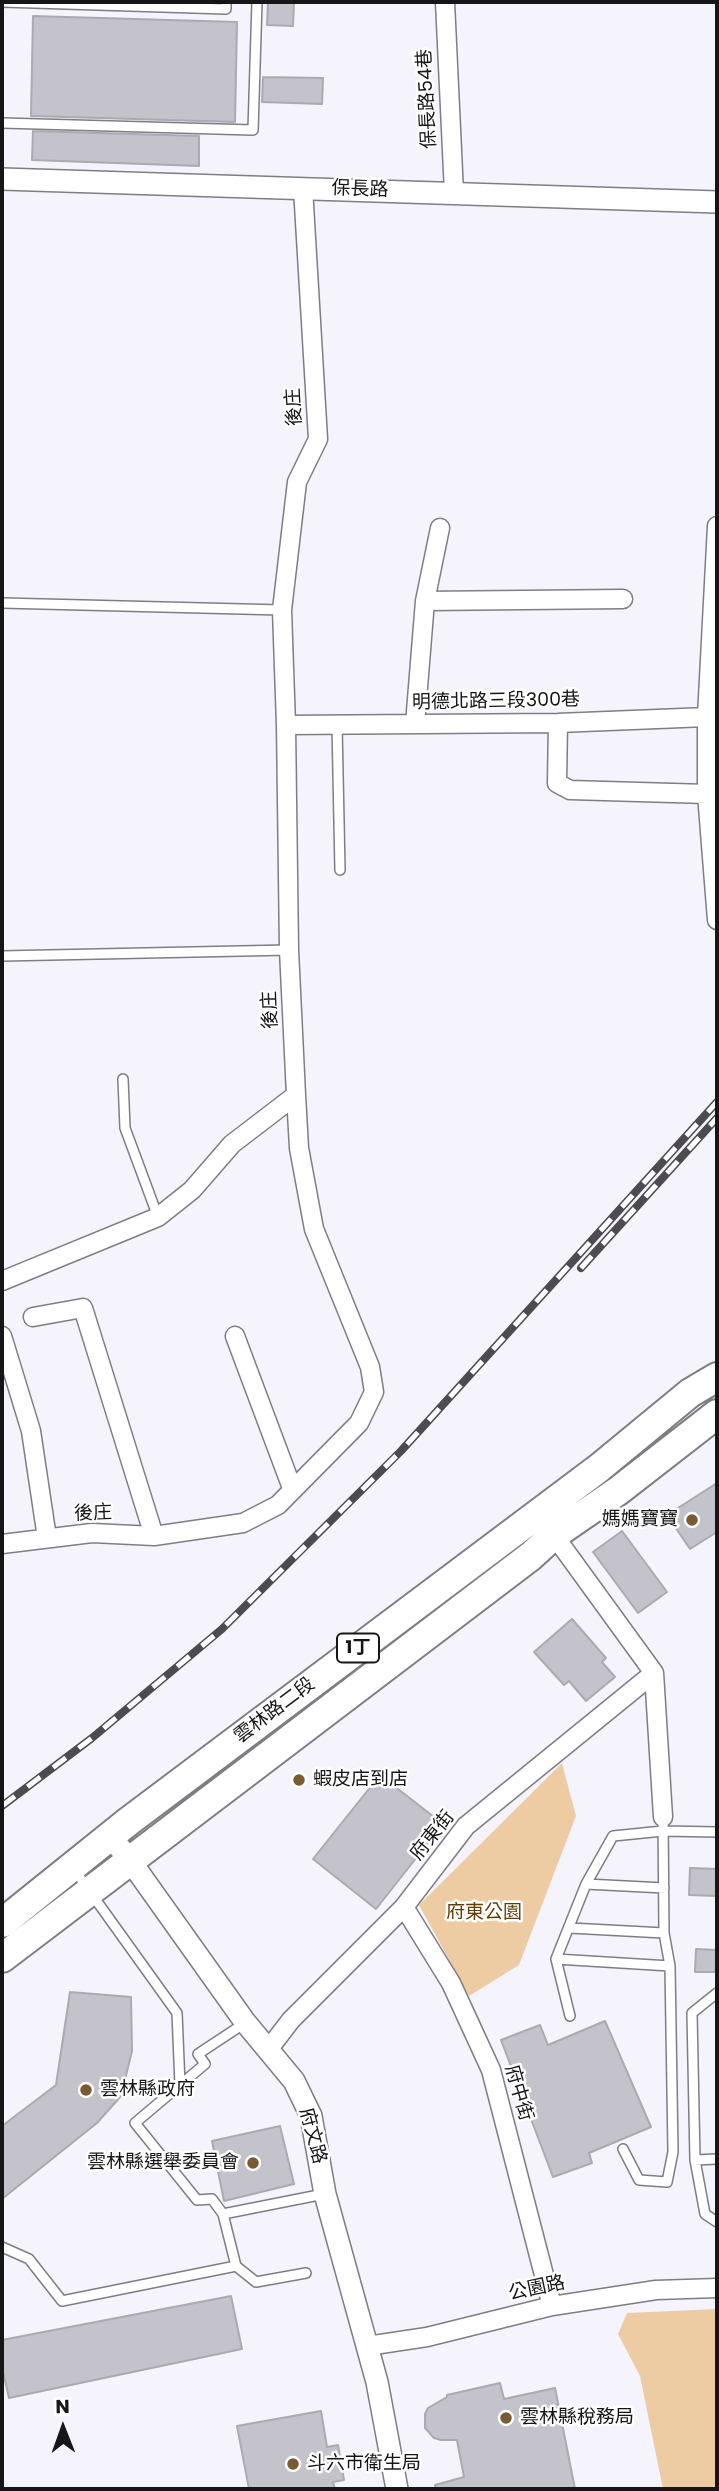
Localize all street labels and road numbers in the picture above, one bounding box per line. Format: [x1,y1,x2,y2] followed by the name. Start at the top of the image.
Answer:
[414,49,442,149] street label: 保長路54巷
[331,178,389,202] street label: 保長路
[283,387,307,427] street label: 後庄
[412,689,580,715] street label: 明德北路三段300巷
[259,991,283,1029] street label: 後庄
[74,1502,112,1526] street label: 後庄
[337,1633,379,1662] road number: 1丁
[230,1673,320,1749] street label: 雲林路二段
[406,1807,460,1865] street label: 府東街
[499,2062,537,2124] street label: 府中街
[294,2106,330,2166] street label: 府文路
[507,2272,567,2306] street label: 公園路

